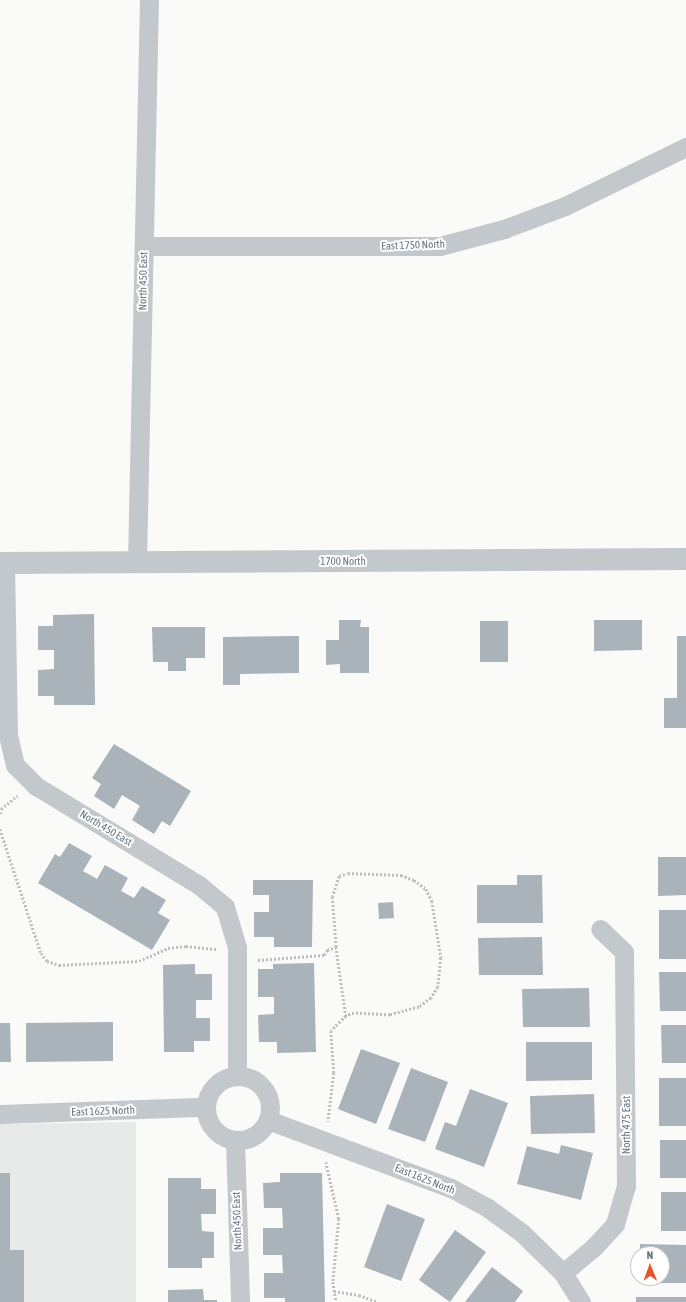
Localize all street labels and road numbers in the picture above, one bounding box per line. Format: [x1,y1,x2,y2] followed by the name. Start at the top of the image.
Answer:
[381,237,445,253] street label: East 1750 North
[136,252,150,310] street label: North 450 East
[320,554,366,568] street label: 1700 North
[77,807,135,849] street label: North 450 East
[619,1096,633,1154] street label: North 475 East
[71,1103,135,1119] street label: East 1625 North
[393,1161,457,1197] street label: East 1625 North
[229,1191,245,1251] street label: North 450 East

